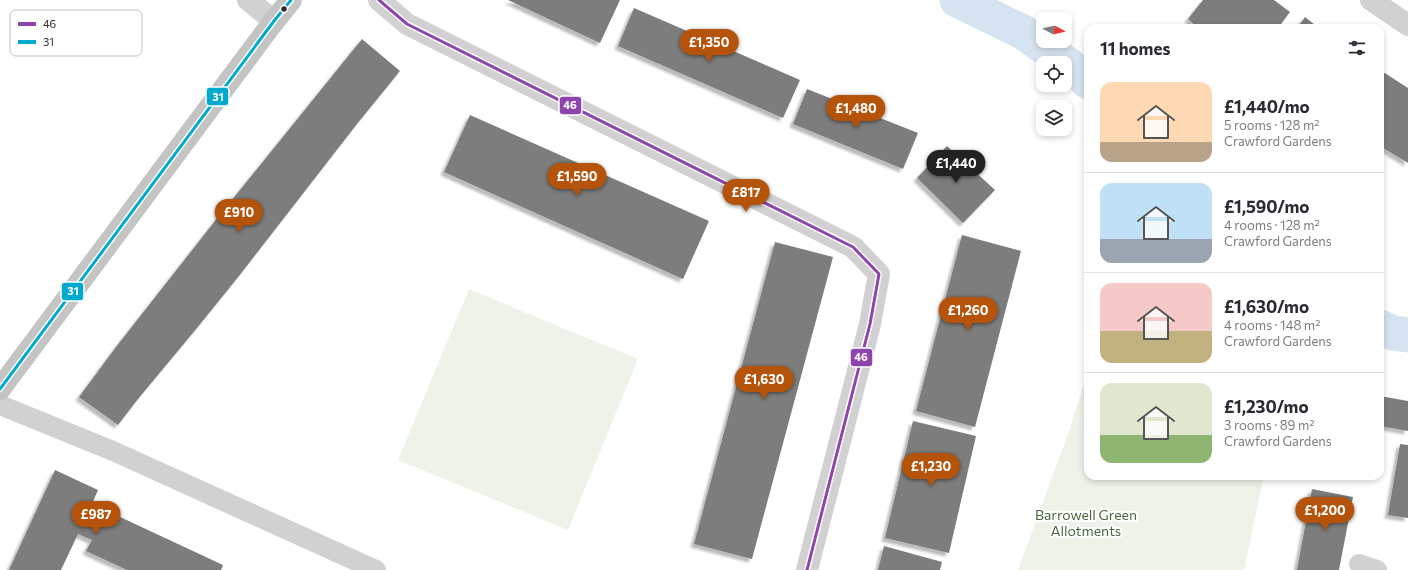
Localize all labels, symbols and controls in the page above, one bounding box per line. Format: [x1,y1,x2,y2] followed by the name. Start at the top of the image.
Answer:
[279,4,289,14] unlabelled marker
[10,10,142,56] legend
[1036,12,1072,48] north arrow
[1036,12,1072,136] map controls
[43,17,57,30] text: 46
[676,29,742,63] pin: £1,350
[689,34,729,50] text: £1,350
[43,35,54,48] text: 31
[1346,37,1368,59] icon: filters
[1100,38,1170,59] text: 11 homes
[1036,56,1072,92] button: locate
[206,87,229,106] line badge: 31
[212,90,224,103] text: 31
[823,95,889,129] pin: £1,480
[559,96,582,115] line badge: 46
[1224,96,1310,117] text: £1,440/mo
[563,98,577,111] text: 46
[1132,98,1180,146] icon: home
[835,100,877,116] text: £1,480
[1036,100,1072,136] button: layers
[1224,117,1319,133] text: 5 rooms · 128 m²
[1224,133,1332,149] text: Crawford Gardens
[923,150,989,184] pin: £1,440
[935,155,977,171] text: £1,440
[544,163,610,197] pin: £1,590
[557,168,598,184] text: £1,590
[722,179,770,213] pin: £817
[732,184,760,200] text: £817
[1224,196,1309,217] text: £1,590/mo
[215,199,263,233] pin: £910
[1132,199,1180,247] icon: home
[224,204,254,220] text: £910
[1224,217,1320,233] text: 4 rooms · 128 m²
[1224,233,1332,249] text: Crawford Gardens
[61,282,84,301] line badge: 31
[67,284,79,297] text: 31
[1224,296,1309,317] text: £1,630/mo
[935,297,1001,331] pin: £1,260
[1132,299,1180,347] icon: home
[948,302,988,318] text: £1,260
[1224,317,1320,333] text: 4 rooms · 148 m²
[1224,333,1332,349] text: Crawford Gardens
[850,348,873,367] line badge: 46
[854,350,868,363] text: 46
[731,366,797,400] pin: £1,630
[744,371,784,387] text: £1,630
[1224,396,1309,417] text: £1,230/mo
[1132,399,1180,447] icon: home
[1224,417,1315,433] text: 3 rooms · 89 m²
[1224,433,1332,449] text: Crawford Gardens
[898,453,964,487] pin: £1,230
[911,458,951,474] text: £1,230
[1292,497,1358,531] pin: £1,200
[72,501,120,535] pin: £987
[1304,502,1346,518] text: £1,200
[81,506,111,522] text: £987
[1035,506,1137,539] park label: Barrowell Green Allotments

